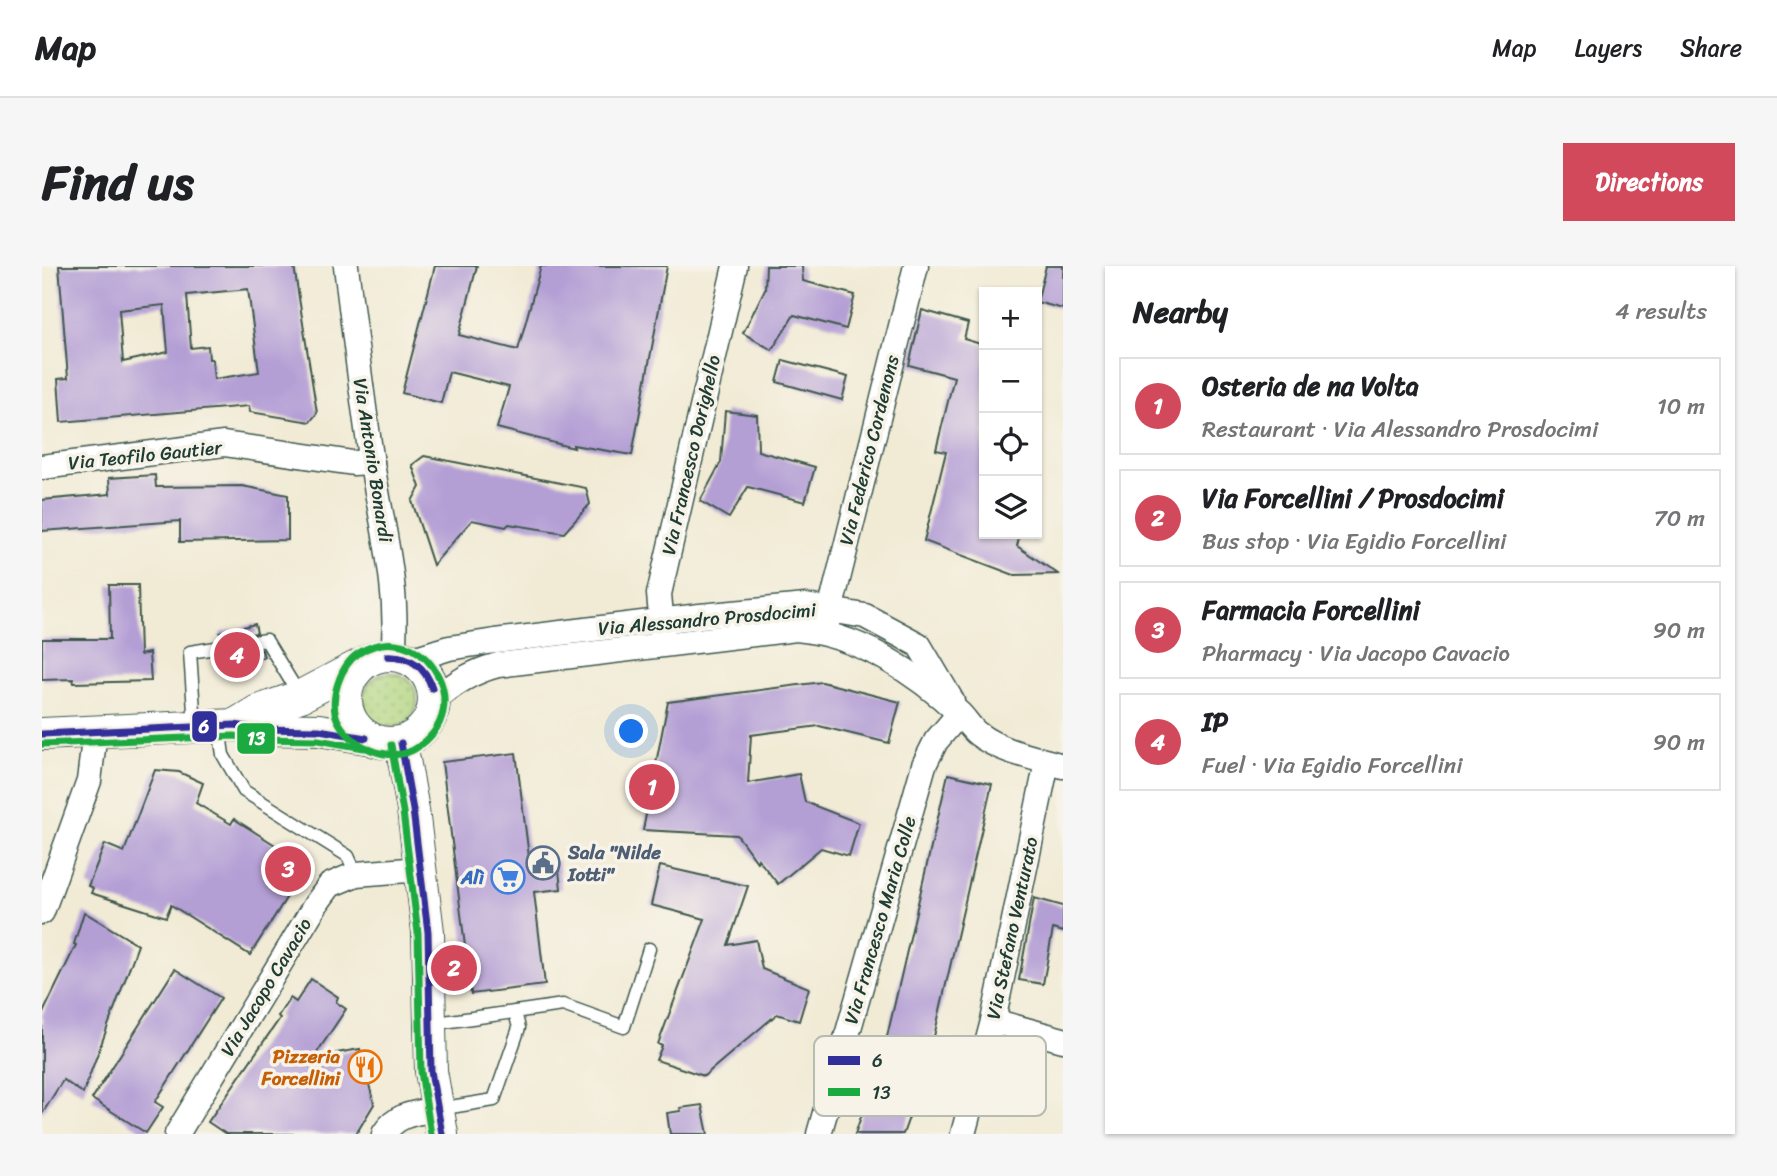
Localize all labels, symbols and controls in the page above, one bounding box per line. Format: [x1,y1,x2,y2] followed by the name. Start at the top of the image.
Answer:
[35,19,96,77] text: Map
[1492,27,1537,69] text: Map
[1575,27,1642,69] text: Layers
[1680,27,1742,69] text: Share
[42,139,194,226] text: Find us
[1563,143,1735,221] button: Directions
[1133,285,1228,339] text: Nearby
[979,287,1042,539] map controls
[979,287,1042,350] button: +
[1615,291,1707,332] text: 4 results
[979,350,1042,413] button: −
[829,351,909,549] street label: Via Federico Cordenons
[652,352,730,558] street label: Via Francesco Dorighello
[1202,363,1419,409] text: Osteria de na Volta
[344,376,402,545] street label: Via Antonio Bonardi
[1153,386,1163,427] text: 1
[1657,386,1705,427] text: 10 m
[1202,409,1598,450] text: Restaurant · Via Alessandro Prosdocimi
[979,413,1042,476] button: locate
[67,430,225,479] street label: Via Teofilo Gautier
[1202,475,1504,521] text: Via Forcellini / Prosdocimi
[979,476,1042,539] button: layers
[1151,498,1165,539] text: 2
[1654,498,1705,539] text: 70 m
[1202,521,1506,562] text: Bus stop · Via Egidio Forcellini
[1202,587,1420,633] text: Farmacia Forcellini
[597,593,818,645] street label: Via Alessandro Prosdocimi
[1152,610,1164,651] text: 3
[1653,610,1705,651] text: 90 m
[214,629,260,681] pin: 4
[1202,633,1510,674] text: Pharmacy · Via Jacopo Cavacio
[1202,699,1228,745] text: IP
[191,710,218,743] line badge: 6
[198,710,210,743] text: 6
[614,714,648,748] your location
[236,722,276,755] line badge: 13
[247,722,266,755] text: 13
[1151,722,1165,763] text: 4
[1653,722,1705,763] text: 90 m
[1202,745,1463,786] text: Fuel · Via Egidio Forcellini
[629,761,675,813] pin: 1
[834,812,926,1028] street label: Via Francesco Maria Colle
[977,834,1047,1022] street label: Via Stefano Venturato
[567,836,661,891] place label: Sala "Nilde Iotti"
[265,843,311,895] pin: 3
[524,844,562,882] public building icon: Sala "Nilde Iotti"
[489,858,527,896] supermarket icon: Alì
[460,861,485,894] place label: Alì
[211,911,321,1063] street label: Via Jacopo Cavacio
[431,942,477,994] pin: 2
[814,1036,1046,1116] legend
[260,1040,342,1095] place label: Pizzeria Forcellini
[872,1044,883,1077] text: 6
[346,1048,384,1086] restaurant icon: Pizzeria Forcellini
[872,1076,891,1109] text: 13

